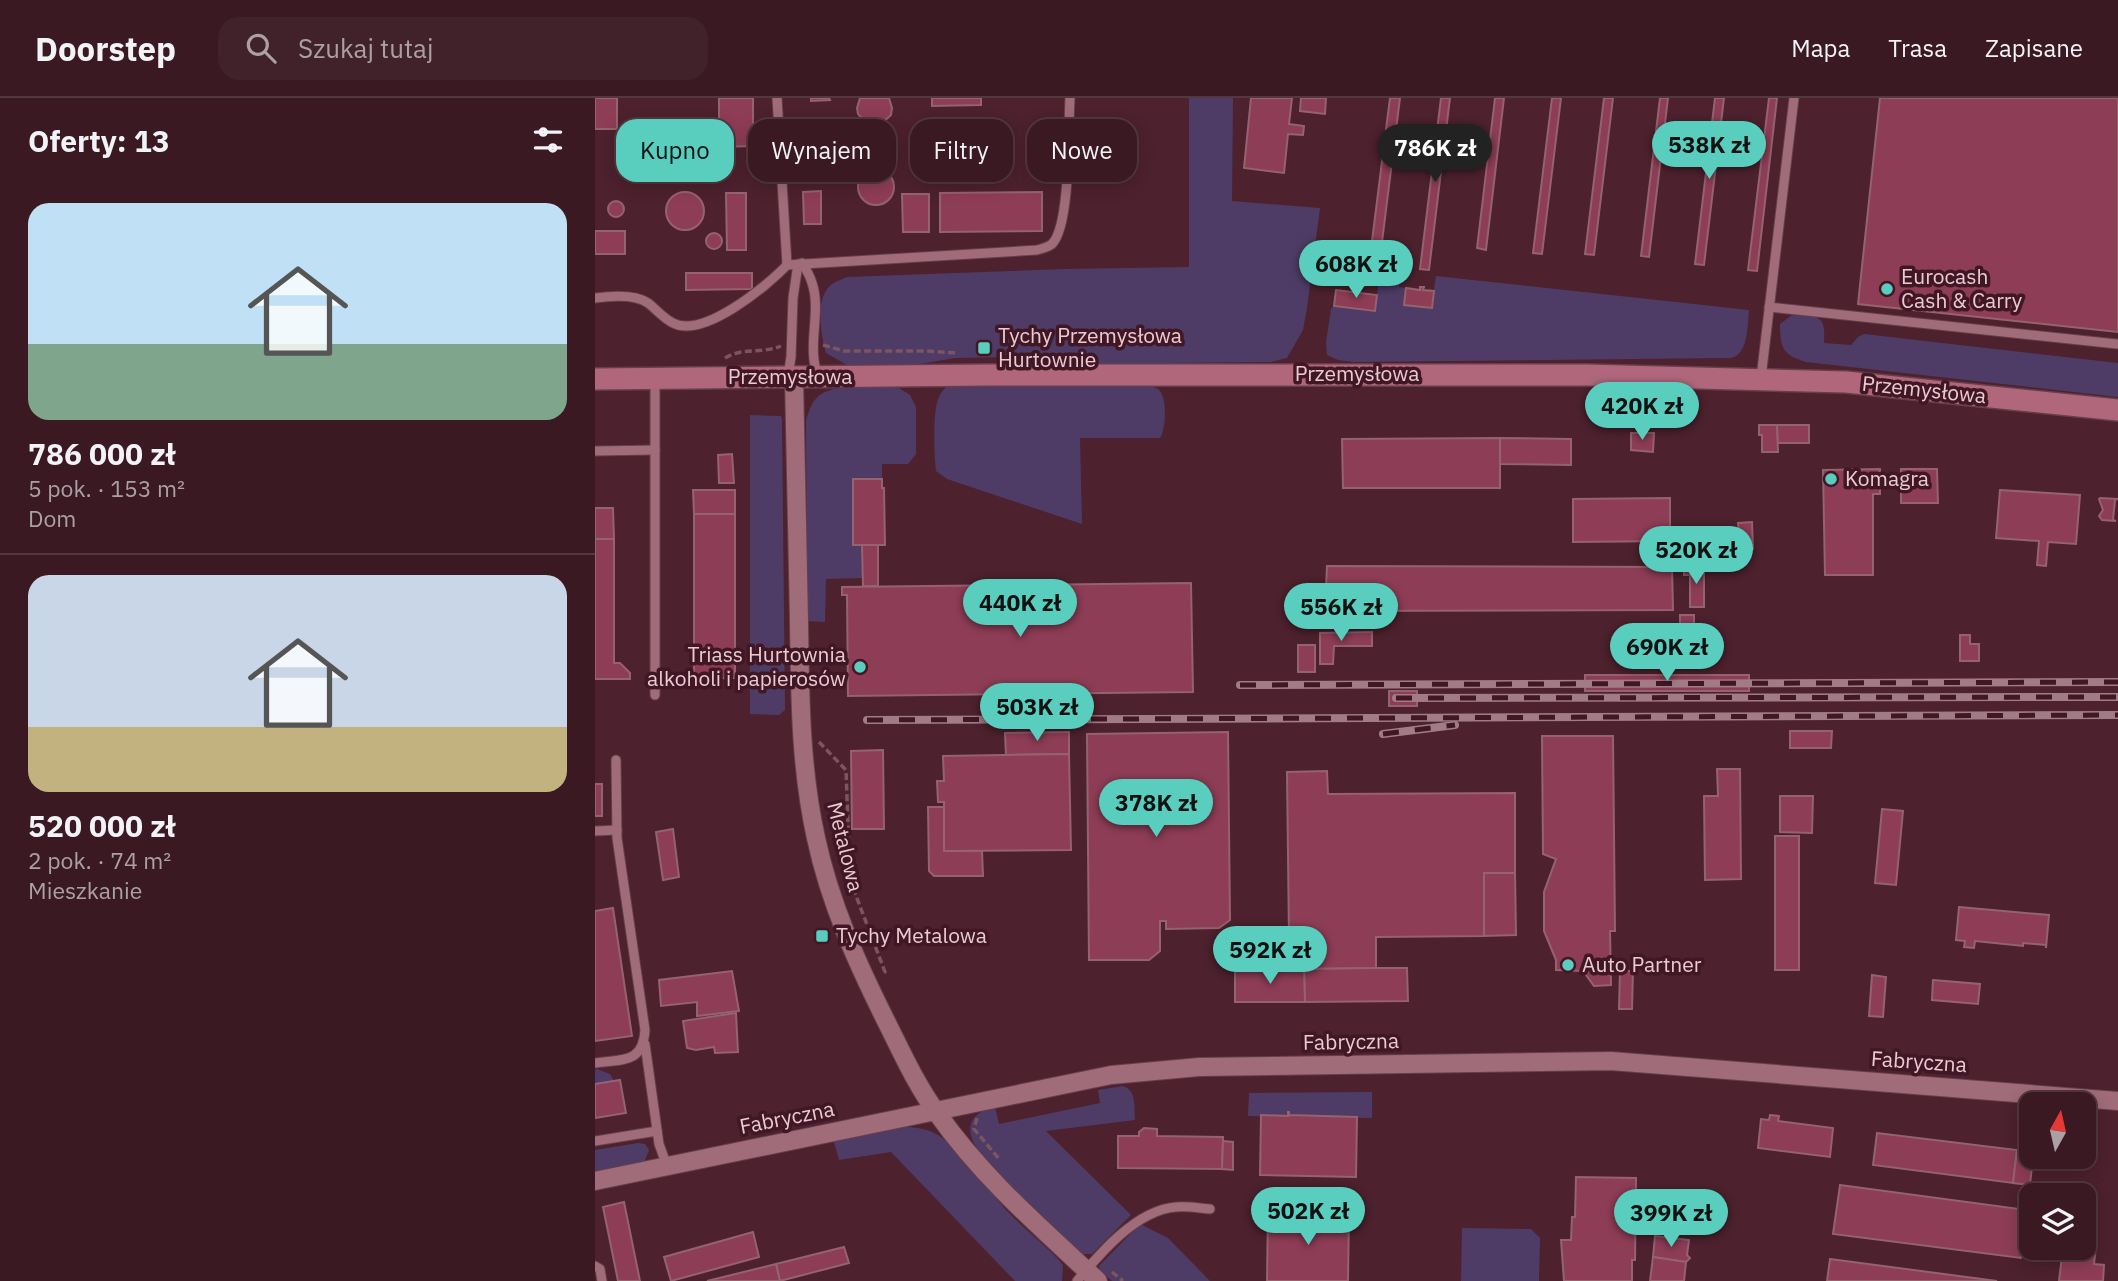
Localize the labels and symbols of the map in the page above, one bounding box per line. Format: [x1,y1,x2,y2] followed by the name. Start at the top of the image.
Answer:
[1644,122,1774,181] pin: 538K zł
[1370,125,1500,184] pin: 786K zł
[1291,240,1421,300] pin: 608K zł
[1901,262,2023,314] place label: Eurocash Cash & Carry
[1879,281,1895,297] marker: Eurocash Cash & Carry
[998,321,1182,373] place label: Tychy Przemysłowa Hurtownie
[976,340,992,356] marker: Tychy Przemysłowa Hurtownie
[1295,359,1419,387] street label: Przemysłowa
[728,362,852,390] street label: Przemysłowa
[1861,369,1988,409] street label: Przemysłowa
[1577,382,1707,442] pin: 420K zł
[1845,464,1929,492] place label: Komagra
[1823,471,1839,487] marker: Komagra
[1631,526,1761,586] pin: 520K zł
[955,580,1085,639] pin: 440K zł
[1276,584,1406,643] pin: 556K zł
[1602,624,1732,683] pin: 690K zł
[647,640,846,692] place label: Triass Hurtownia alkoholi i papierosów
[852,659,868,675] marker: Triass Hurtownia alkoholi i papierosów
[972,684,1102,743] pin: 503K zł
[1091,780,1221,839] pin: 378K zł
[821,799,871,895] street label: Metalowa
[836,921,987,949] place label: Tychy Metalowa
[1205,926,1335,986] pin: 592K zł
[814,928,830,944] marker: Tychy Metalowa
[1582,950,1702,978] place label: Auto Partner
[1560,957,1576,973] marker: Auto Partner
[1303,1026,1399,1056] street label: Fabryczna
[1870,1044,1968,1078] street label: Fabryczna
[2019,1092,2097,1169] north arrow
[737,1094,837,1140] street label: Fabryczna
[1243,1188,1373,1247] pin: 502K zł
[1606,1190,1736,1249] pin: 399K zł

